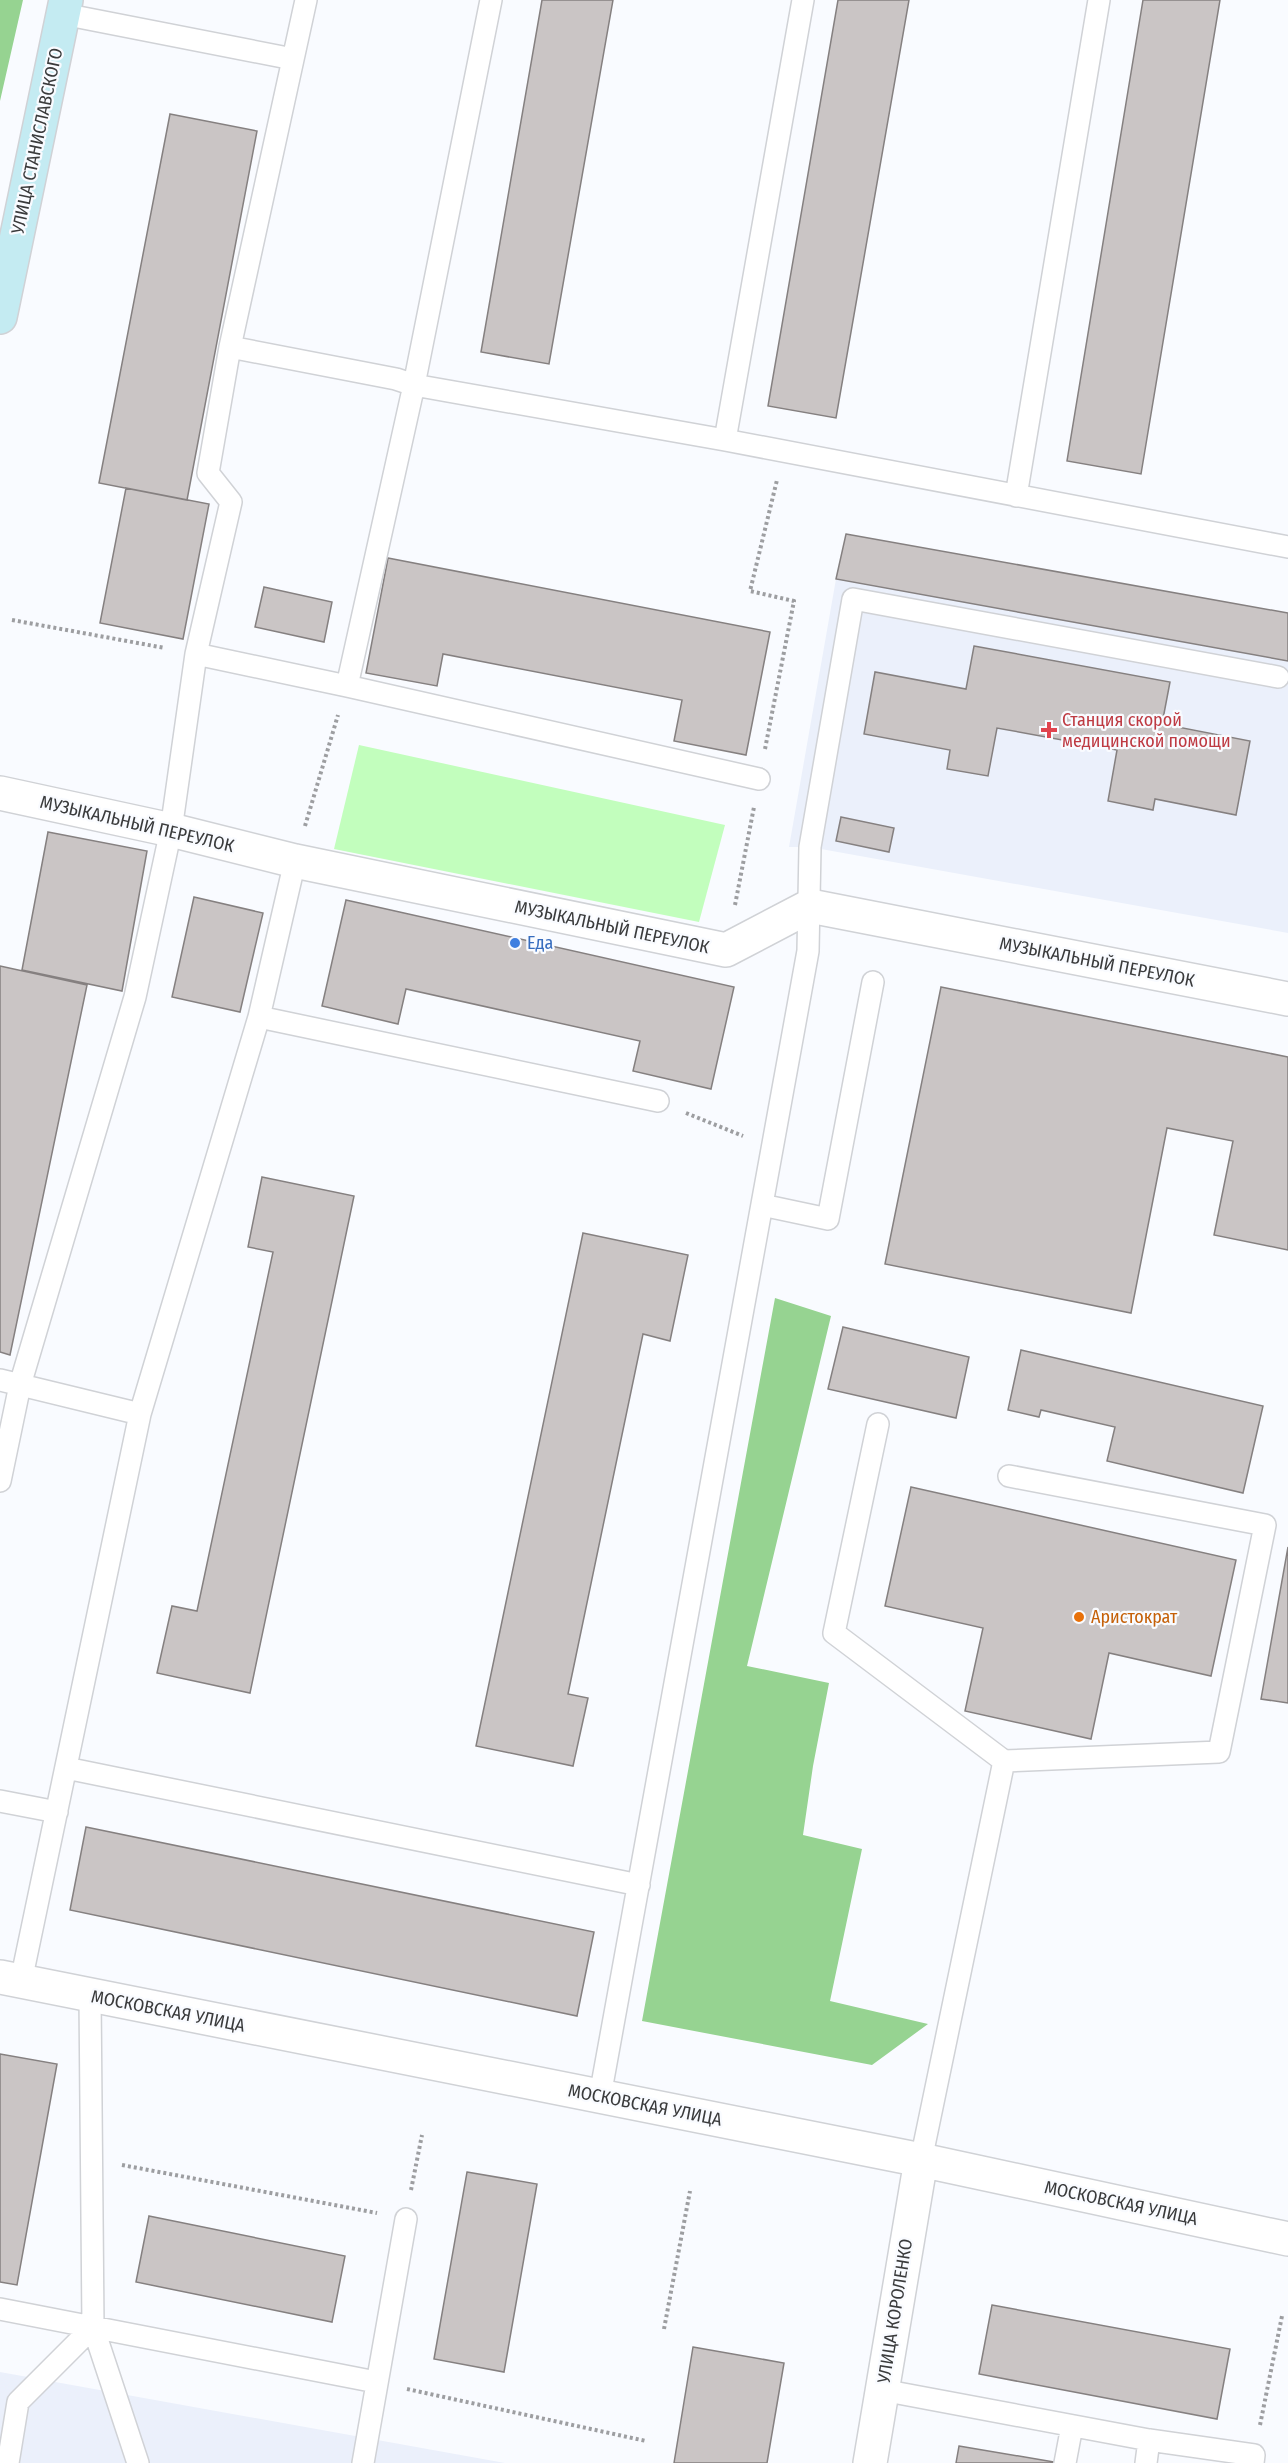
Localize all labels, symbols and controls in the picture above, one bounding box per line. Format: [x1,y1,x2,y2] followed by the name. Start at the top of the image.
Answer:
[6,46,67,237] street label: УЛИЦА СТАНИСЛАВСКОГО
[1062,709,1231,752] place label: Станция скорой медицинской помощи
[1040,721,1058,739] marker: Станция скорой медицинской помощи
[38,791,236,857] street label: МУЗЫКАЛЬНЫЙ ПЕРЕУЛОК
[513,896,712,958] street label: МУЗЫКАЛЬНЫЙ ПЕРЕУЛОК
[527,932,554,954] place label: Еда
[998,932,1197,992] street label: МУЗЫКАЛЬНЫЙ ПЕРЕУЛОК
[508,936,522,950] marker: Еда
[1091,1606,1178,1628] place label: Аристократ
[1072,1610,1086,1624] marker: Аристократ
[89,1985,247,2037] street label: МОСКОВСКАЯ УЛИЦА
[566,2079,724,2131] street label: МОСКОВСКАЯ УЛИЦА
[1042,2176,1200,2230] street label: МОСКОВСКАЯ УЛИЦА
[873,2237,917,2386] street label: УЛИЦА КОРОЛЕНКО

